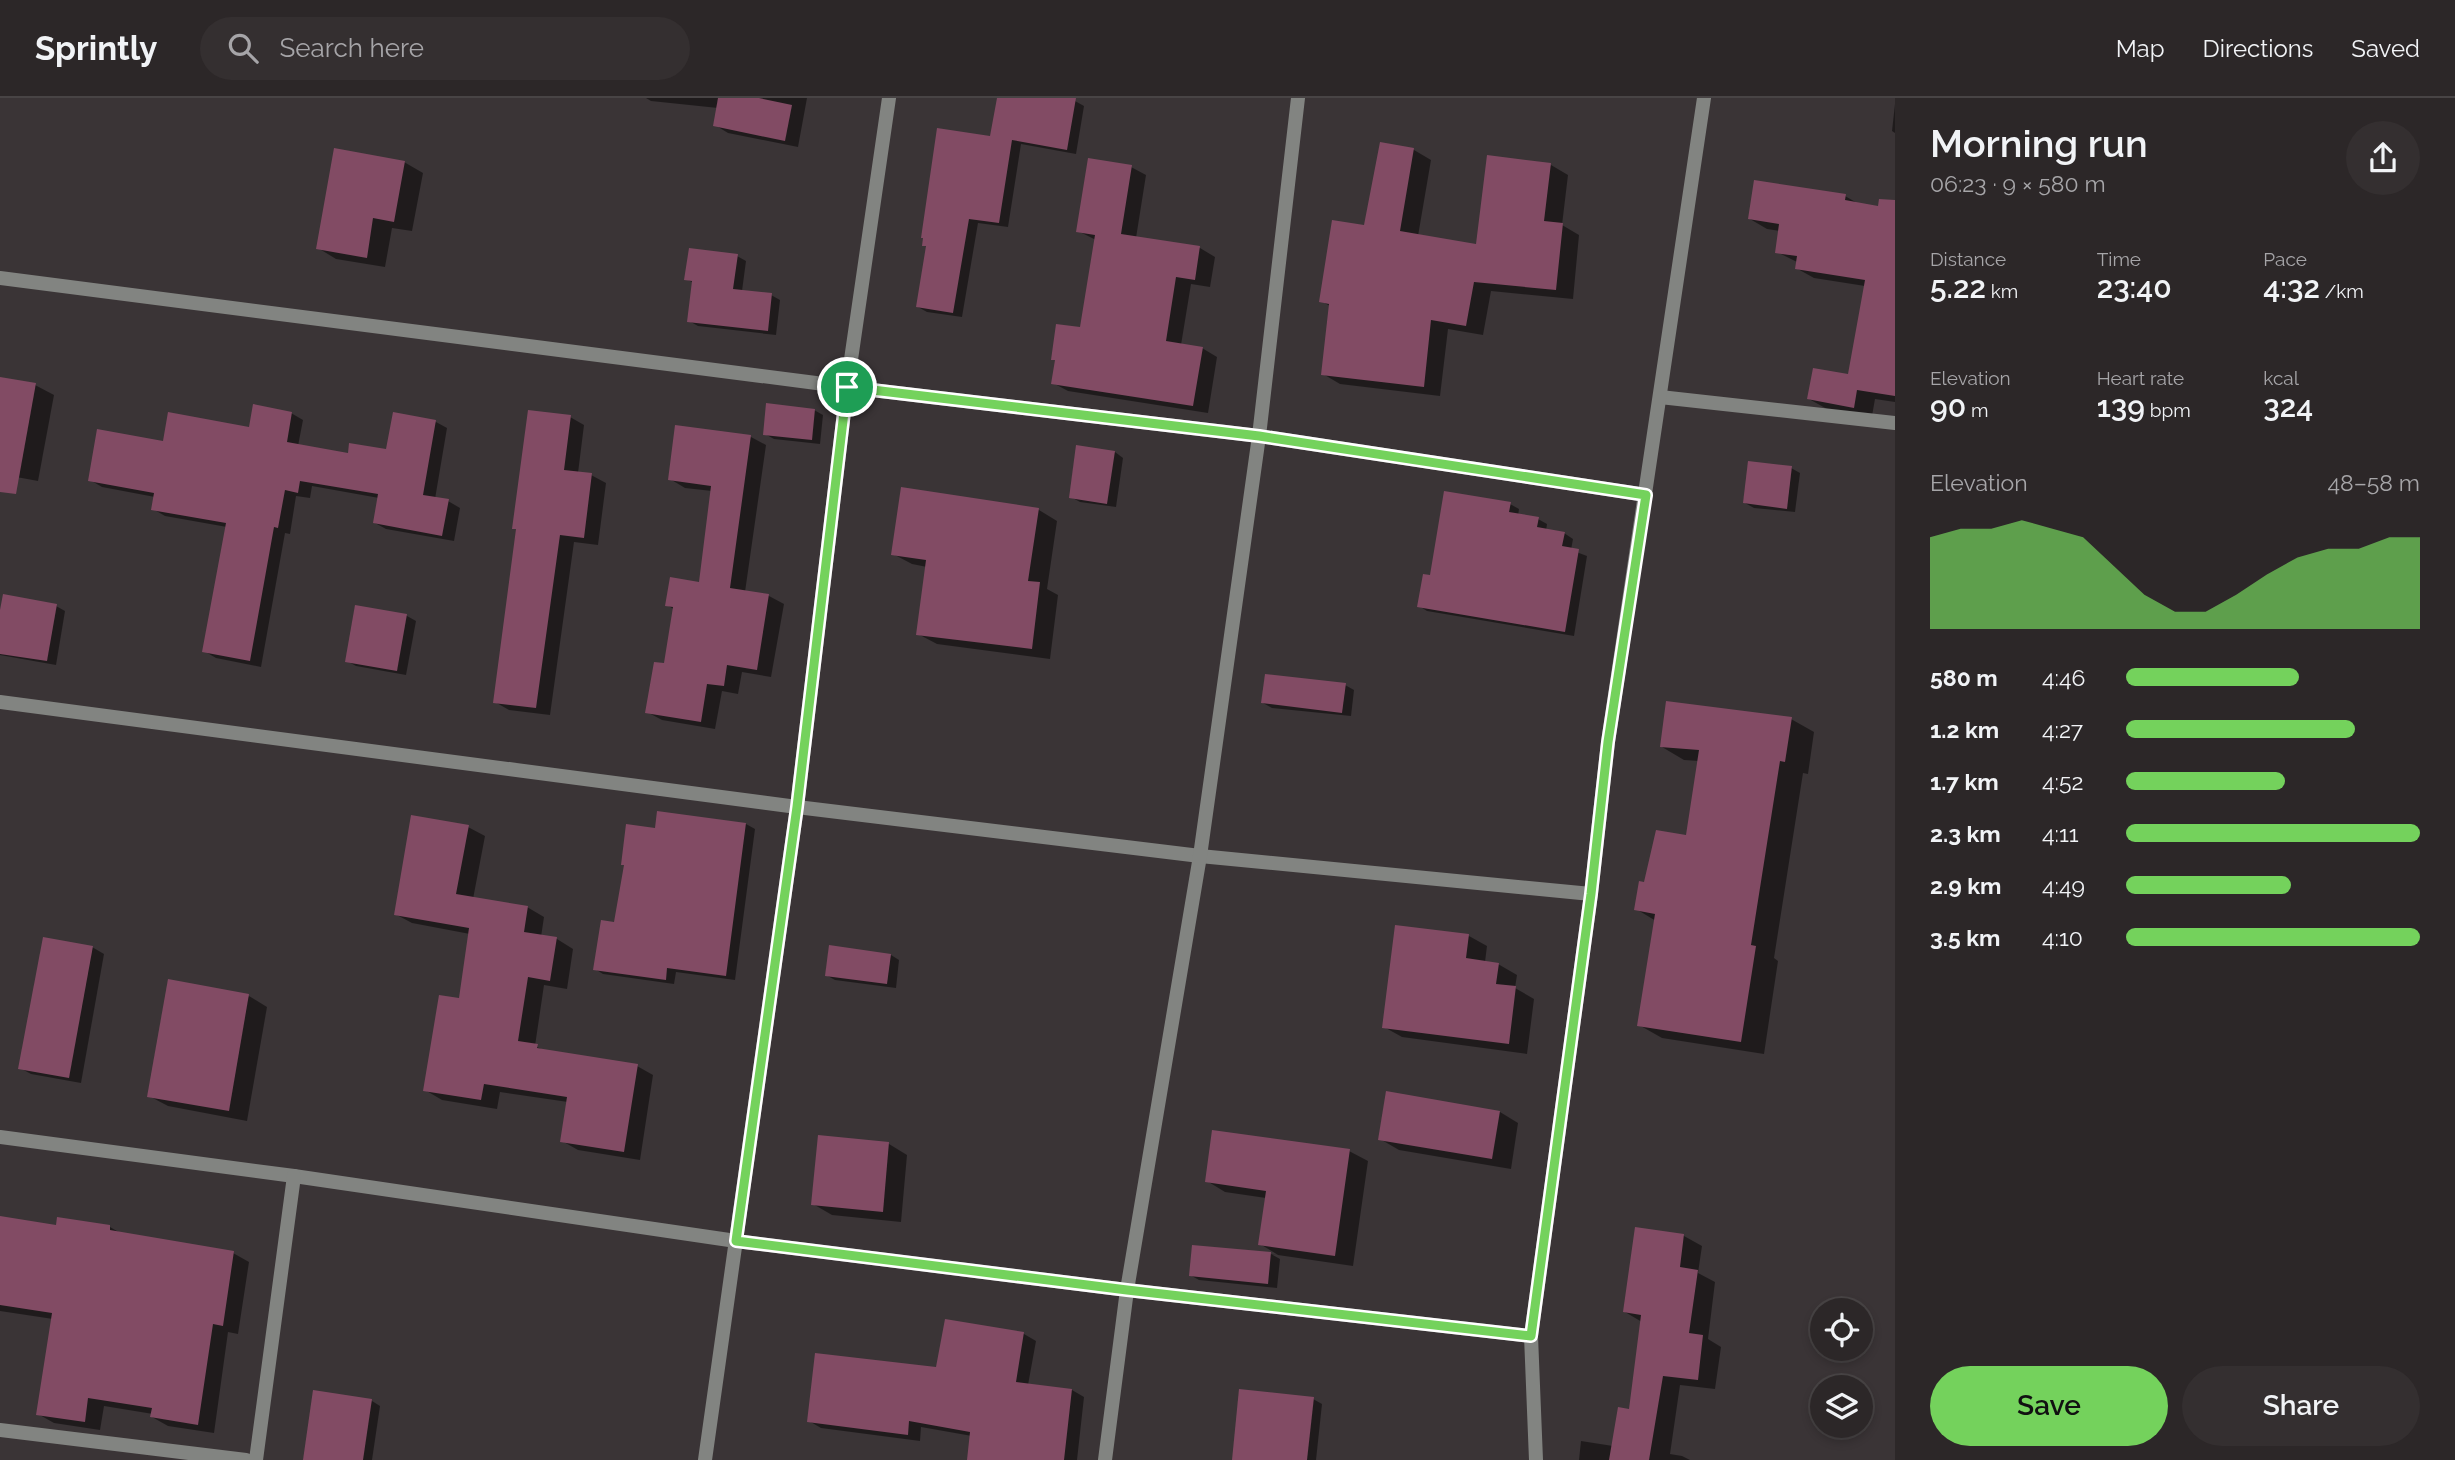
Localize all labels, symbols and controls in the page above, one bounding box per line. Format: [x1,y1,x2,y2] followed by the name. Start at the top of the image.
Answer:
[200,17,690,80] search box
[35,29,158,68] text: Sprintly
[224,29,262,67] icon: search
[280,33,424,63] text: Search here
[2116,34,2165,63] text: Map
[2203,34,2313,63] text: Directions
[2351,34,2420,63] text: Saved
[1930,121,2148,166] text: Morning run
[2346,121,2420,195] button: share
[1930,170,2106,197] text: 06:23 · 9 × 580 m
[1930,248,2006,270] text: Distance
[2097,248,2141,270] text: Time
[2263,248,2307,270] text: Pace
[1930,270,1986,305] text: 5.22
[2097,270,2172,305] text: 23:40
[2263,270,2320,305] text: 4:32
[1986,280,2018,302] text: km
[2320,280,2364,302] text: /km
[817,357,877,417] pin
[1930,367,2011,389] text: Elevation
[2097,367,2184,389] text: Heart rate
[2263,367,2299,389] text: kcal
[828,368,866,406] icon: arrive
[1930,389,1966,424] text: 90
[2097,389,2145,424] text: 139
[2263,389,2313,424] text: 324
[1966,399,1988,421] text: m
[2145,399,2191,421] text: bpm
[1930,469,2028,496] text: Elevation
[2328,469,2420,496] text: 48–58 m
[1930,664,1998,691] text: 580 m
[2042,664,2085,691] text: 4:46
[1930,716,1999,743] text: 1.2 km
[2042,716,2083,743] text: 4:27
[1930,768,1999,795] text: 1.7 km
[2042,768,2083,795] text: 4:52
[1930,820,2001,847] text: 2.3 km
[2042,820,2079,847] text: 4:11
[1930,872,2001,899] text: 2.9 km
[2042,872,2085,899] text: 4:49
[1930,924,2001,951] text: 3.5 km
[2042,924,2083,951] text: 4:10
[1810,1298,1873,1438] map controls
[1810,1298,1873,1361] button: locate
[1930,1366,2168,1446] button: Save
[2182,1366,2420,1446] button: Share
[1810,1375,1873,1438] button: layers

